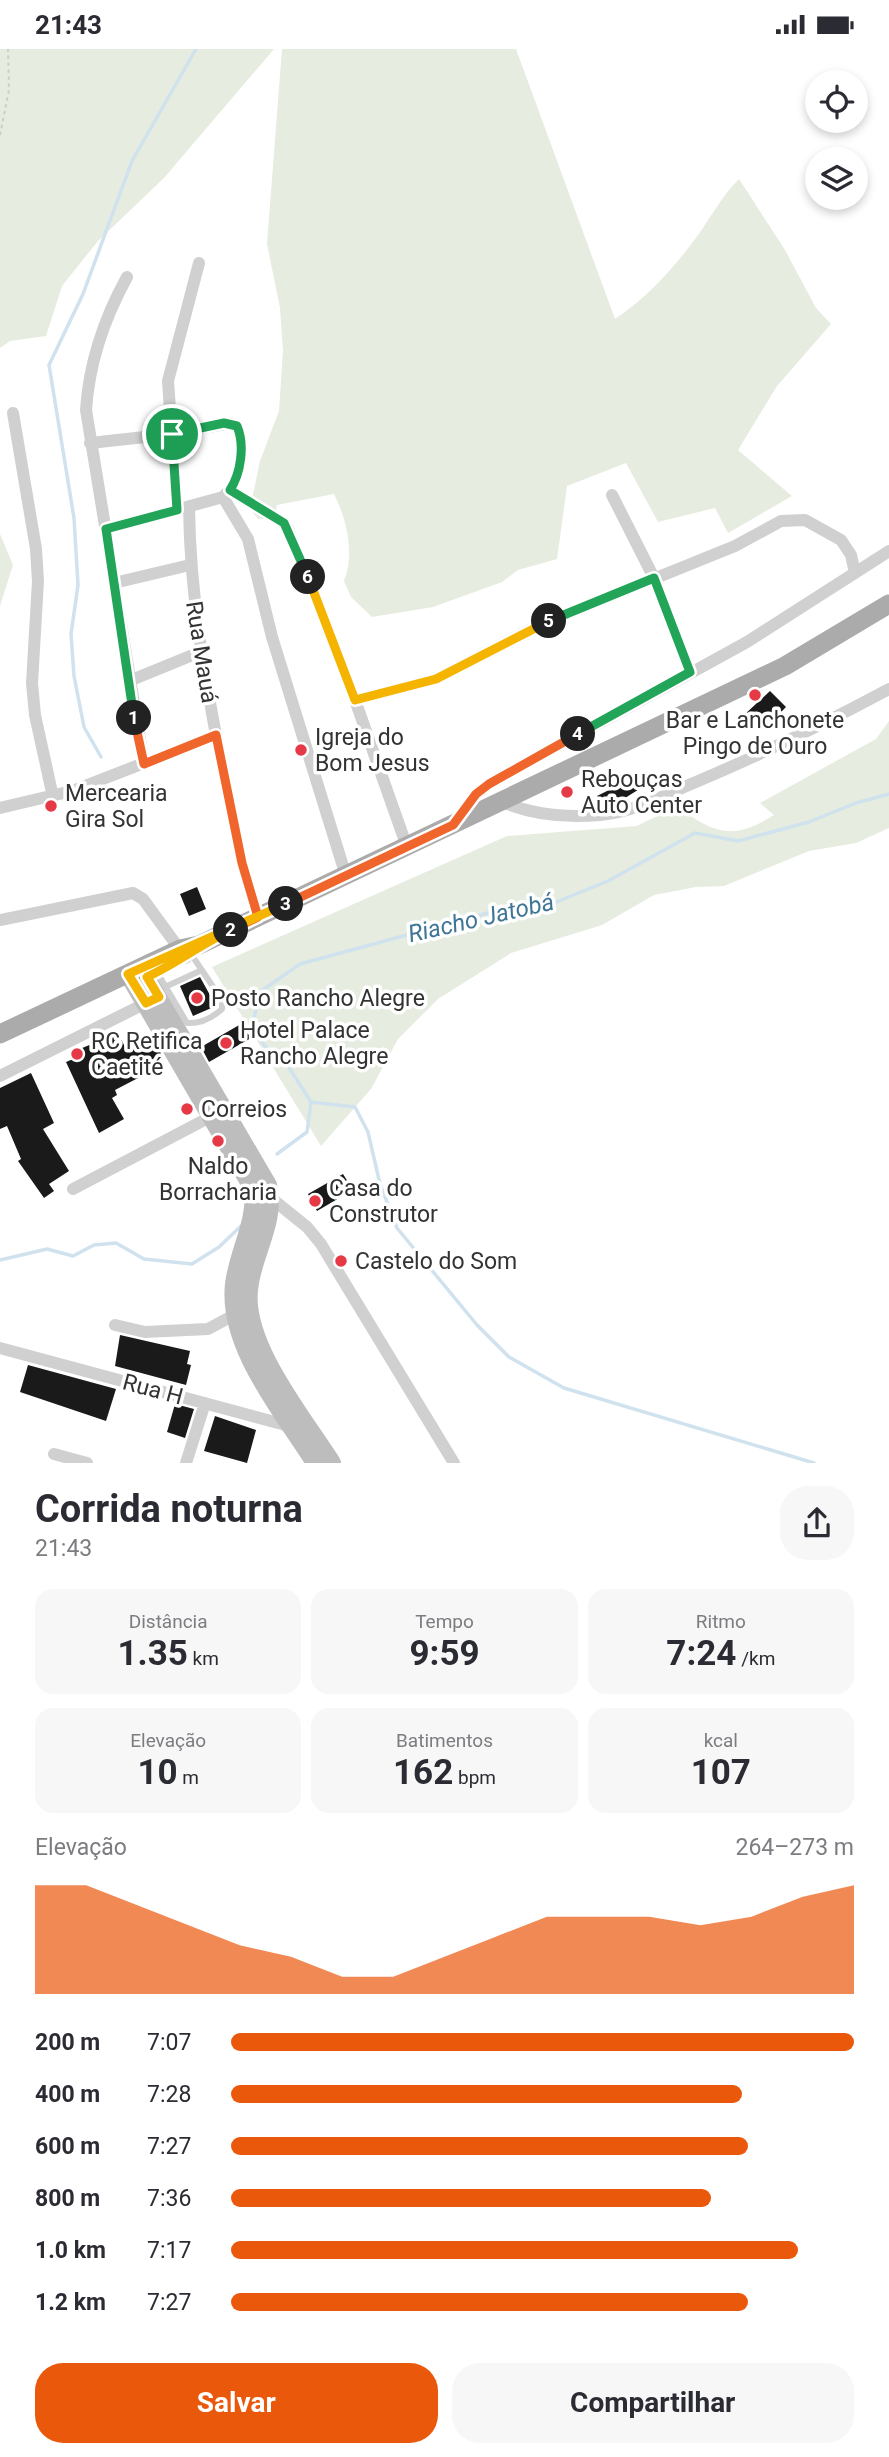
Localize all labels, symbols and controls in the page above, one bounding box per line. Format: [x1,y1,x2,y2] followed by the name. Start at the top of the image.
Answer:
[35,10,102,40] text: 21:43
[805,70,868,210] map controls
[805,70,868,133] button: locate
[805,147,868,210] button: layers
[142,404,202,464] pin
[153,415,191,453] icon: arrive
[290,559,326,595] pin: 6
[302,565,313,588] text: 6
[180,599,223,705] street label: Rua Mauá
[532,603,566,639] pin: 5
[543,609,554,632] text: 5
[747,687,763,703] marker: Bar e Lanchonete Pingo de Ouro
[116,701,152,735] pin: 1
[128,706,139,729] text: 1
[666,707,844,760] place label: Bar e Lanchonete Pingo de Ouro
[560,717,596,751] pin: 4
[572,722,583,745] text: 4
[315,724,430,777] place label: Igreja do Bom Jesus
[293,742,309,758] marker: Igreja do Bom Jesus
[581,766,702,819] place label: Rebouças Auto Center
[65,780,168,833] place label: Mercearia Gira Sol
[559,784,575,800] marker: Rebouças Auto Center
[43,798,59,814] marker: Mercearia Gira Sol
[268,887,304,921] pin: 3
[405,888,557,948] water label: Riacho Jatobá
[280,892,291,915] text: 3
[214,913,248,947] pin: 2
[225,918,236,941] text: 2
[211,985,425,1012] place label: Posto Rancho Alegre
[189,990,205,1006] marker: Posto Rancho Alegre
[240,1017,388,1070] place label: Hotel Palace Rancho Alegre
[91,1028,203,1081] place label: RC Retifica Caetité
[218,1035,234,1051] marker: Hotel Palace Rancho Alegre
[69,1046,85,1062] marker: RC Retifica Caetité
[201,1096,287,1123] place label: Correios
[179,1101,195,1117] marker: Correios
[210,1133,226,1149] marker: Naldo Borracharia
[159,1153,277,1206] place label: Naldo Borracharia
[329,1175,438,1228] place label: Casa do Construtor
[307,1193,323,1209] marker: Casa do Construtor
[355,1248,517,1275] place label: Castelo do Som
[333,1253,349,1269] marker: Castelo do Som
[120,1368,186,1410] street label: Rua H
[780,1486,854,1560] button: share
[35,1487,303,1531] text: Corrida noturna
[35,1535,92,1562] text: 21:43
[129,1610,208,1633] text: Distância
[415,1610,474,1633] text: Tempo
[696,1610,746,1633] text: Ritmo
[117,1633,188,1674] text: 1.35
[409,1633,480,1674] text: 9:59
[666,1633,736,1674] text: 7:24
[188,1647,219,1670] text: km
[736,1647,775,1670] text: /km
[130,1729,206,1752] text: Elevação
[396,1729,493,1752] text: Batimentos
[704,1729,738,1752] text: kcal
[137,1752,178,1793] text: 10
[393,1752,453,1793] text: 162
[691,1752,751,1793] text: 107
[178,1766,199,1789] text: m
[453,1766,496,1789] text: bpm
[35,1834,127,1861] text: Elevação
[735,1834,854,1861] text: 264–273 m
[35,2029,100,2056] text: 200 m
[147,2029,191,2056] text: 7:07
[35,2081,100,2108] text: 400 m
[147,2081,191,2108] text: 7:28
[35,2133,100,2160] text: 600 m
[147,2133,191,2160] text: 7:27
[35,2185,100,2212] text: 800 m
[147,2185,191,2212] text: 7:36
[35,2237,106,2264] text: 1.0 km
[147,2237,191,2264] text: 7:17
[35,2289,106,2316] text: 1.2 km
[147,2289,191,2316] text: 7:27
[35,2363,438,2443] button: Salvar
[452,2363,854,2443] button: Compartilhar

